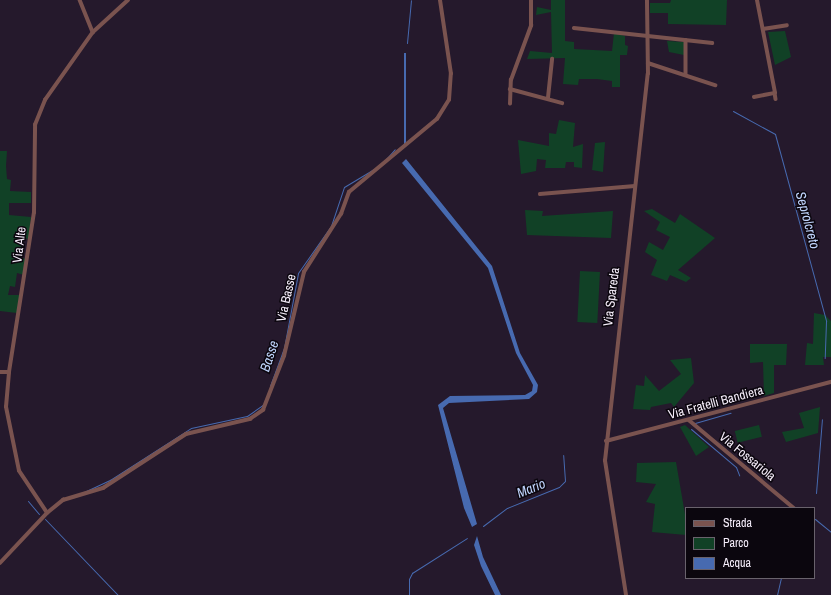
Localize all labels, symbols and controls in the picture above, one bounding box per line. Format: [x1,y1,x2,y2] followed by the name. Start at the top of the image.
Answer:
[792,189,824,251] water label: Seprolcreto
[10,226,30,264] street label: Via Alte
[601,267,623,327] street label: Via Spareda
[274,273,300,323] street label: Via Basse
[256,338,282,374] water label: Basse
[667,383,765,423] street label: Via Fratelli Bandiera
[716,430,778,484] street label: Via Fossariola
[514,475,548,501] water label: Mario
[685,507,815,579] legend
[723,515,752,531] text: Strada
[723,535,749,551] text: Parco
[723,555,751,571] text: Acqua

